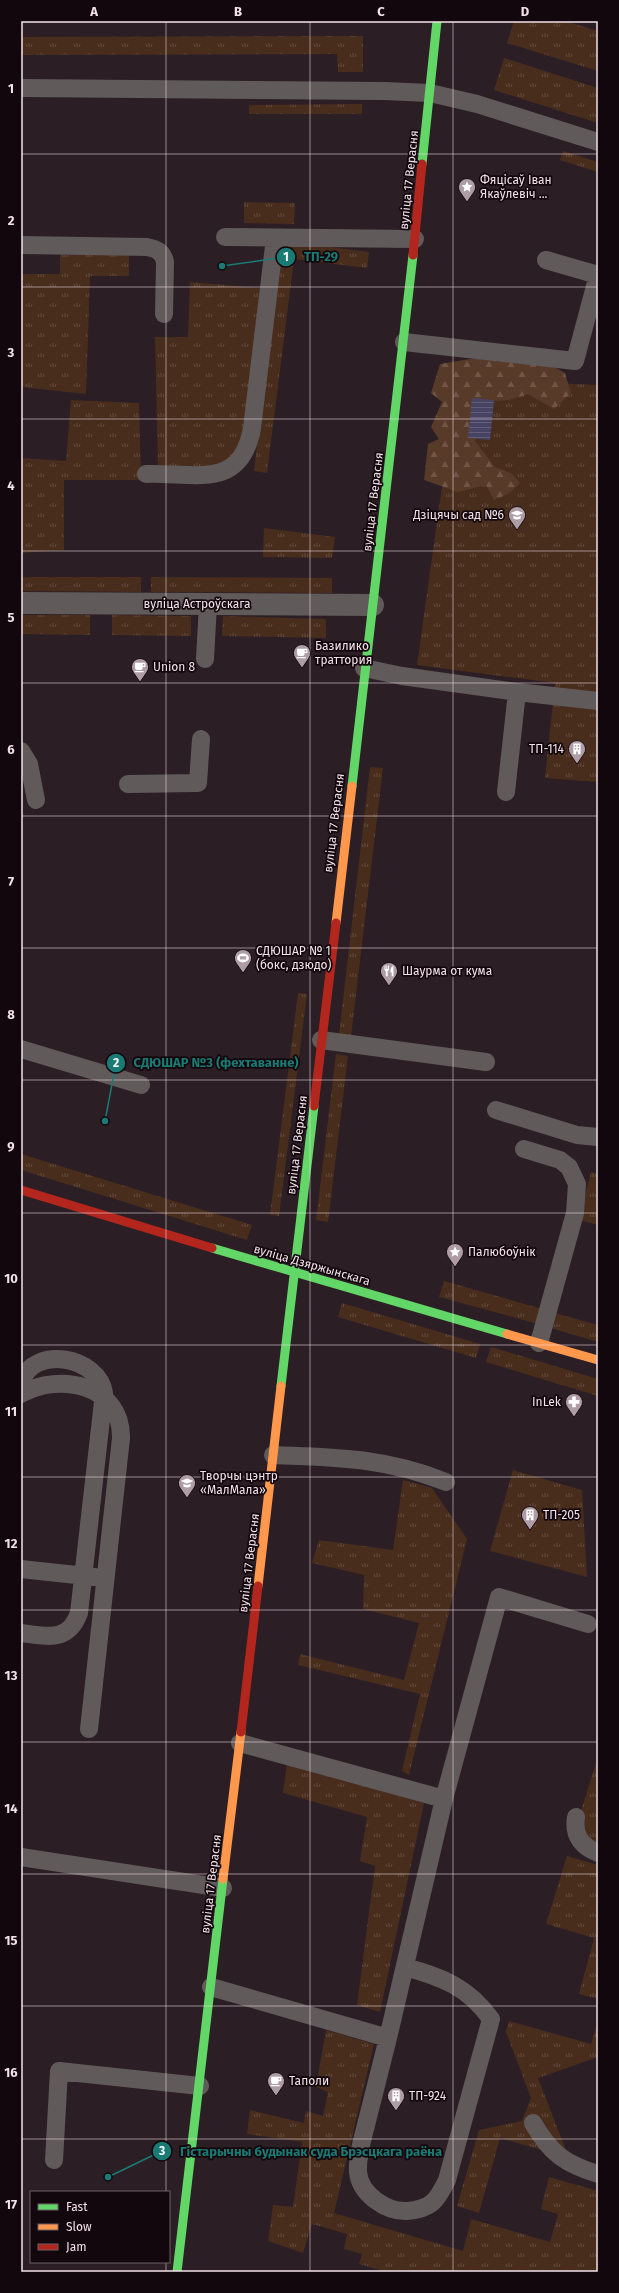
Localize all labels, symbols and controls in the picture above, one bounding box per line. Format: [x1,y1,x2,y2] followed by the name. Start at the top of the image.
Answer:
[89,4,98,19] text: A
[234,4,242,19] text: B
[377,4,385,19] text: C
[521,4,530,19] text: D
[8,81,14,96] text: 1
[397,130,421,230] street label: вуліца 17 Верасня
[480,173,552,201] place label: Фяцісаў Іван Якаўлевіч ...
[457,177,477,202] place icon: Фяцісаў Іван Якаўлевіч ...
[8,213,15,228] text: 2
[276,244,346,269] callout: ТП-29
[304,249,338,264] text: ТП-29
[283,250,289,264] text: 1
[7,345,15,360] text: 3
[360,452,386,552] street label: вуліца 17 Верасня
[7,478,15,493] text: 4
[507,505,527,530] school or university icon: Дзіцячы сад №6
[412,508,504,522] place label: Дзіцячы сад №6
[144,597,250,611] street label: вуліца Астроўскага
[8,610,15,625] text: 5
[315,639,372,667] place label: Базилико траттория
[292,643,312,668] cafe icon: Базилико траттория
[130,657,150,682] cafe icon: Union 8
[153,660,196,674] place label: Union 8
[567,739,587,764] building icon: ТП-114
[7,742,15,757] text: 6
[529,742,565,756] place label: ТП-114
[321,773,347,873] street label: вуліца 17 Верасня
[8,874,14,889] text: 7
[256,944,332,972] place label: СДЮШАР № 1 (бокс, дзюдо)
[233,948,253,973] sports icon: СДЮШАР № 1 (бокс, дзюдо)
[379,961,399,986] restaurant icon: Шаурма от кума
[402,964,492,978] place label: Шаурма от кума
[7,1007,15,1022] text: 8
[106,1050,307,1075] callout: СДЮШАР №3 (фехтаванне)
[133,1055,299,1070] text: СДЮШАР №3 (фехтаванне)
[113,1056,119,1070] text: 2
[284,1095,310,1195] street label: вуліца 17 Верасня
[7,1139,15,1154] text: 9
[252,1242,372,1288] street label: вуліца Дзяржынскага
[445,1242,465,1267] place icon: Палюбоўнік
[468,1245,536,1259] place label: Палюбоўнік
[4,1271,18,1286] text: 10
[564,1392,584,1417] pharmacy icon: InLek
[532,1395,562,1409] place label: InLek
[5,1404,17,1419] text: 11
[200,1469,278,1497] place label: Творчы цэнтр «МалМала»
[177,1473,197,1498] school or university icon: Творчы цэнтр «МалМала»
[520,1505,540,1530] building icon: ТП-205
[543,1508,580,1522] place label: ТП-205
[236,1513,262,1613] street label: вуліца 17 Верасня
[5,1536,18,1551] text: 12
[5,1668,18,1683] text: 13
[4,1801,18,1816] text: 14
[198,1834,224,1934] street label: вуліца 17 Верасня
[4,1933,18,1948] text: 15
[4,2065,18,2080] text: 16
[266,2071,286,2096] cafe icon: Таполи
[289,2074,329,2088] place label: Таполи
[386,2086,406,2111] building icon: ТП-924
[409,2089,447,2103] place label: ТП-924
[152,2139,450,2164] callout: Гістарычны будынак суда Брэсцкага раёна
[158,2144,165,2158] text: 3
[180,2144,442,2159] text: Гістарычны будынак суда Брэсцкага раёна
[30,2191,170,2263] legend
[5,2197,17,2212] text: 17
[66,2200,88,2214] text: Fast
[66,2220,92,2234] text: Slow
[66,2240,86,2254] text: Jam

